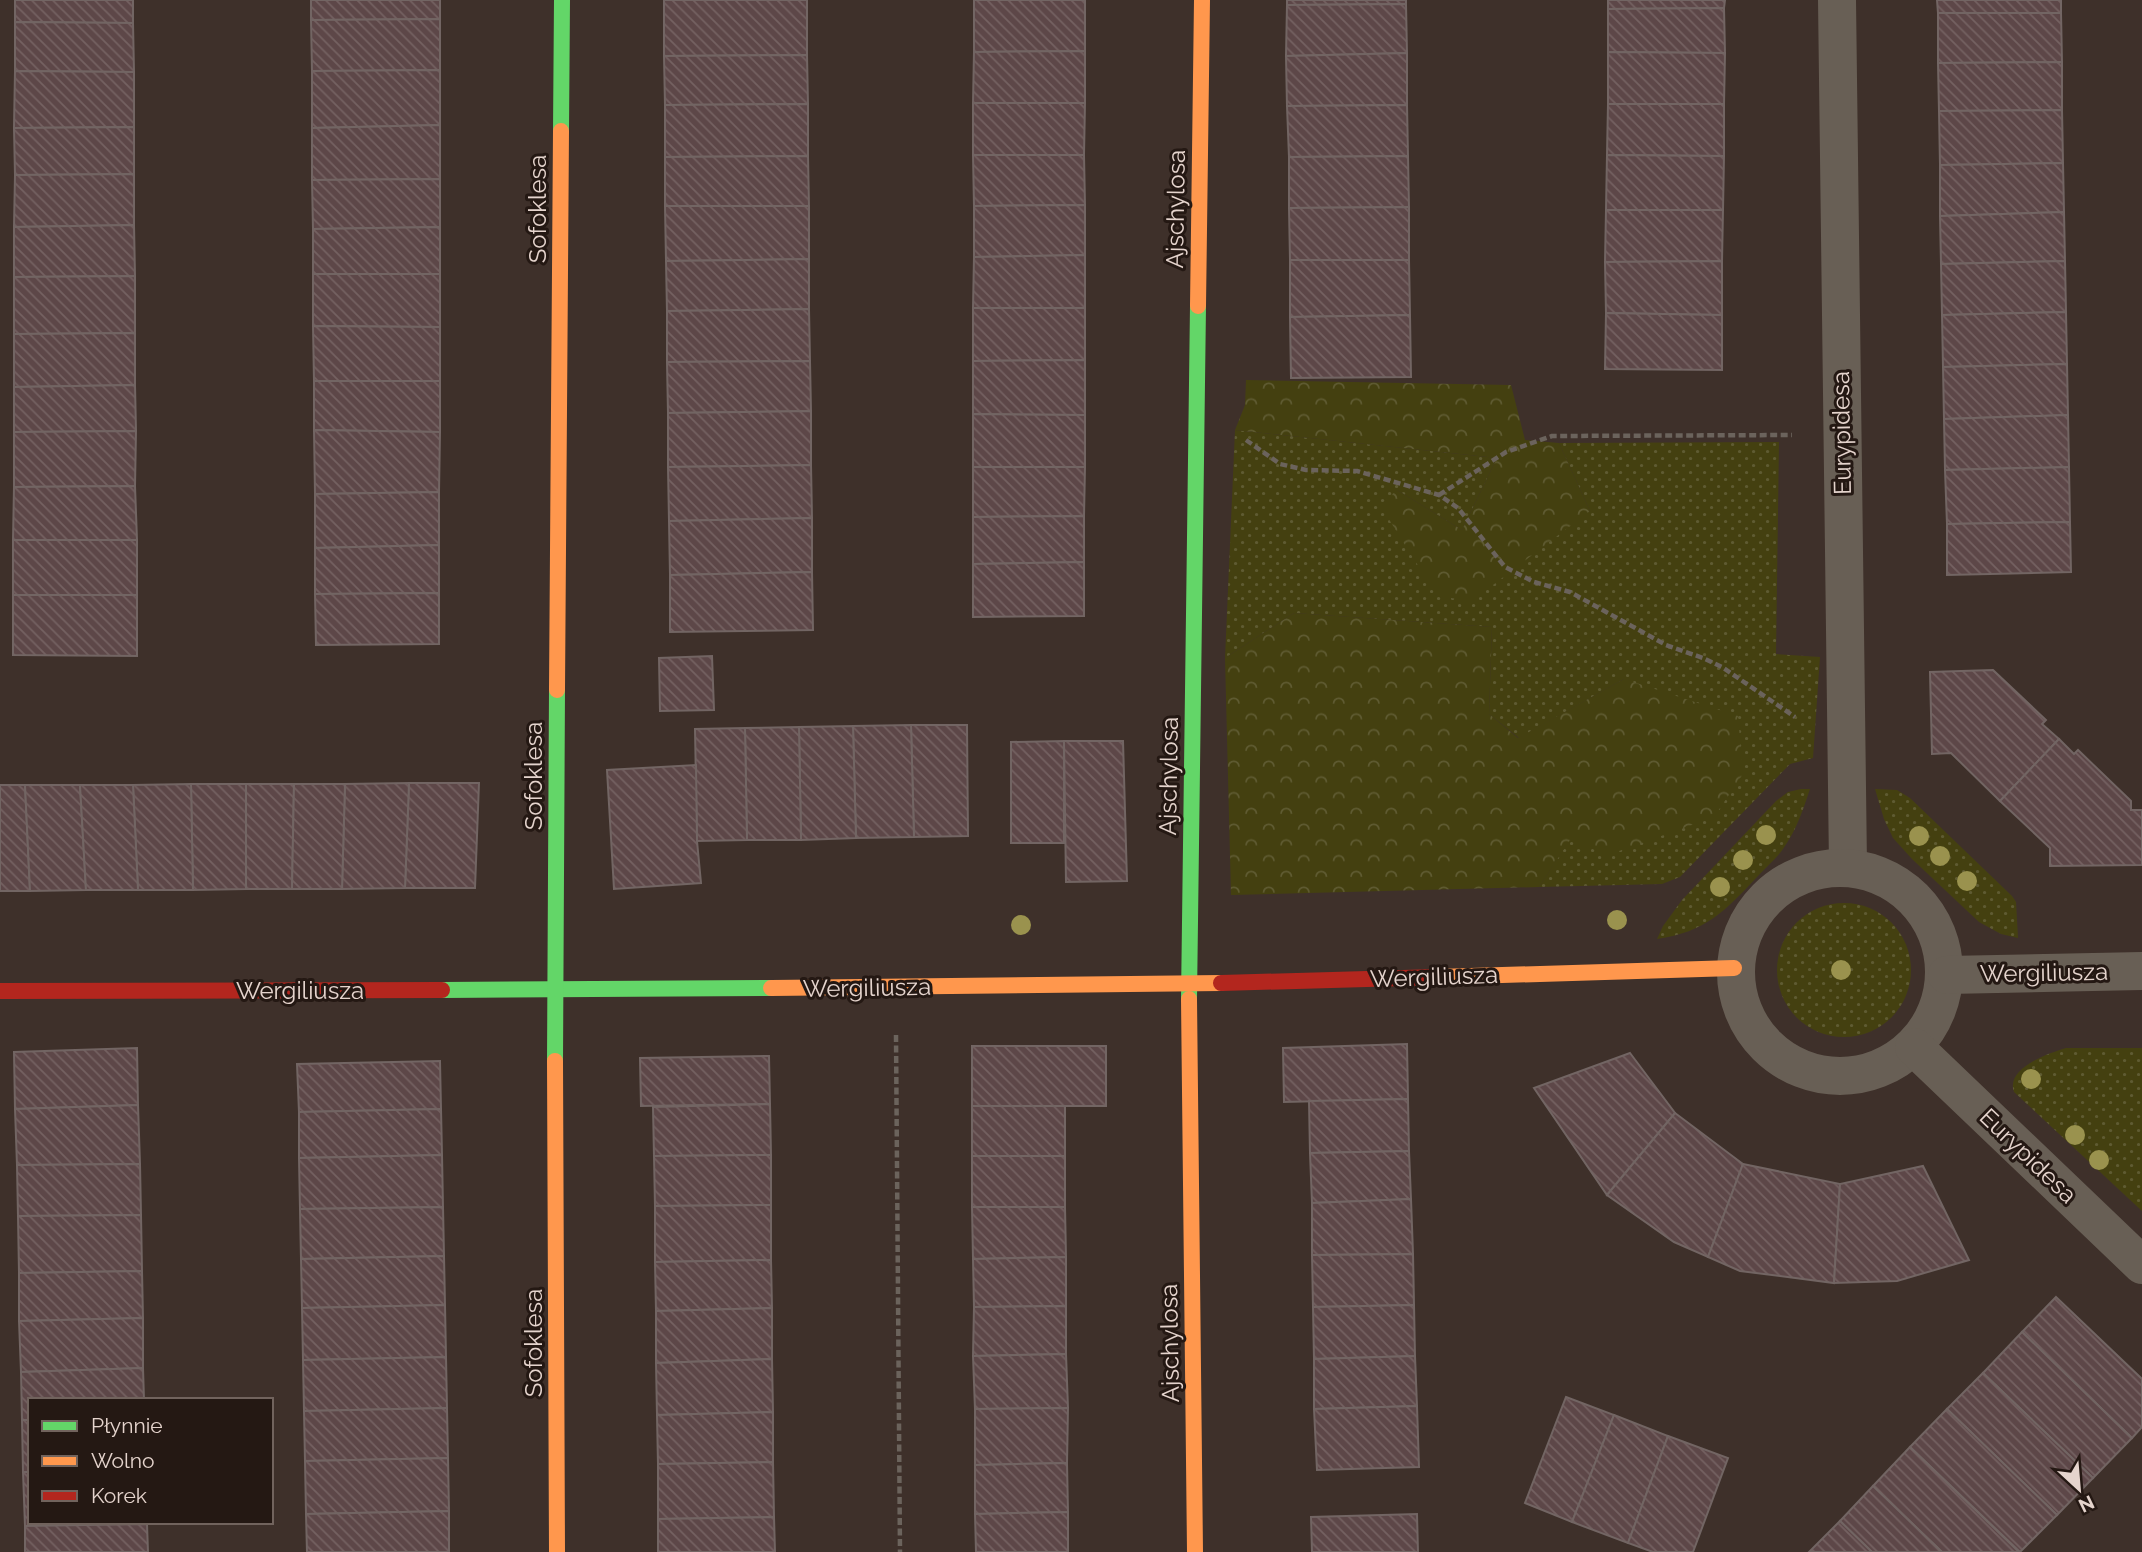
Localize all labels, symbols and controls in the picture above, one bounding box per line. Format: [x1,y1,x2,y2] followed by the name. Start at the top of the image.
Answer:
[1160,149,1191,269] street label: Ajschylosa
[523,155,552,263] street label: Sofoklesa
[1826,371,1857,495] street label: Eurypidesa
[1153,716,1184,836] street label: Ajschylosa
[519,722,548,830] street label: Sofoklesa
[1980,957,2108,988] street label: Wergiliusza
[1369,960,1499,993] street label: Wergiliusza
[803,972,931,1003] street label: Wergiliusza
[236,976,364,1005] street label: Wergiliusza
[1974,1102,2083,1209] street label: Eurypidesa
[1154,1283,1185,1403] street label: Ajschylosa
[519,1289,548,1397] street label: Sofoklesa
[28,1398,273,1524] legend
[91,1413,163,1438] text: Płynnie
[91,1448,155,1473] text: Wolno
[2044,1454,2114,1524] north arrow
[91,1483,147,1508] text: Korek
[2075,1491,2098,1517] text: N

